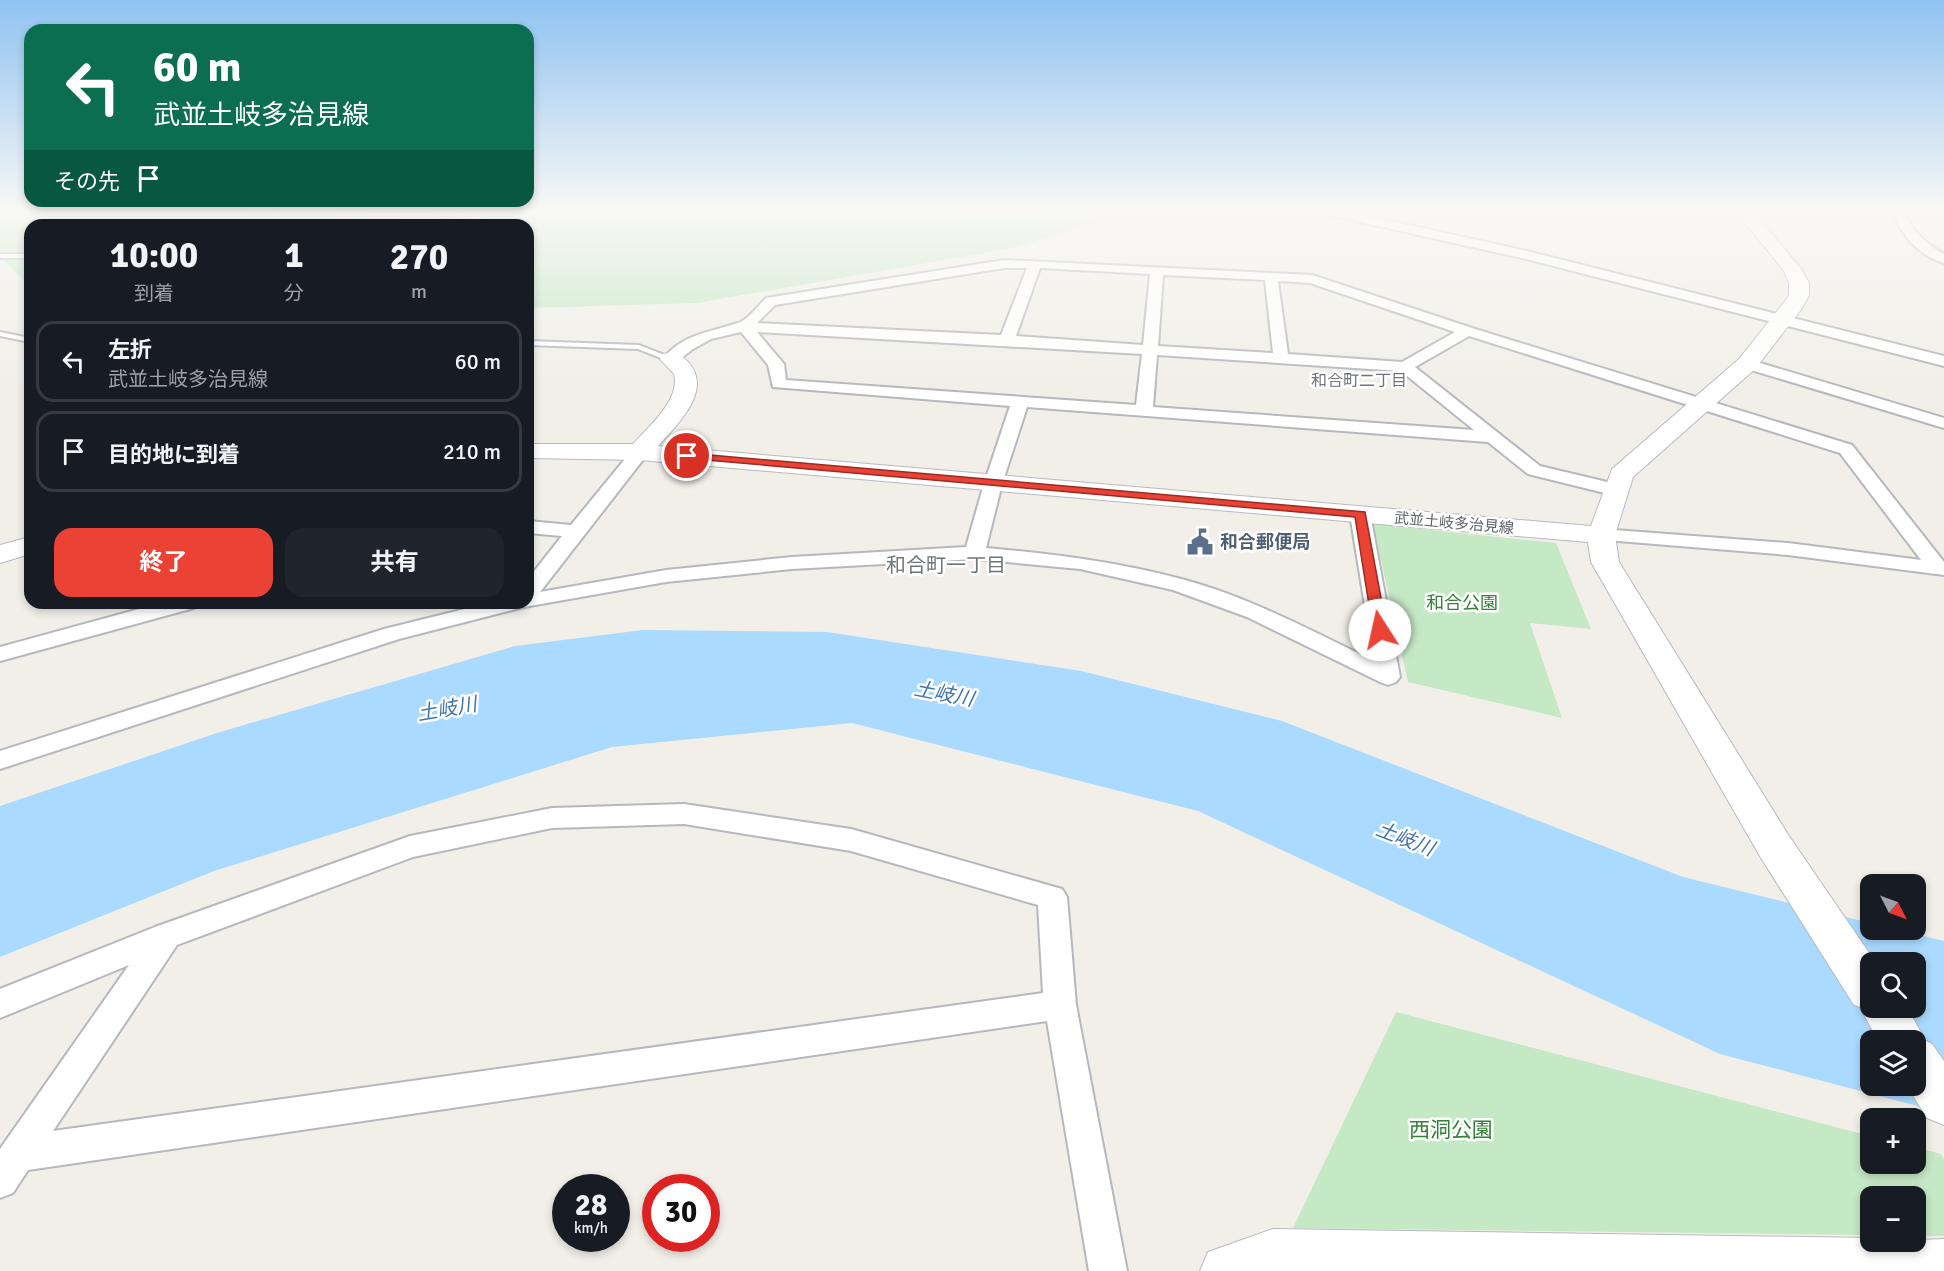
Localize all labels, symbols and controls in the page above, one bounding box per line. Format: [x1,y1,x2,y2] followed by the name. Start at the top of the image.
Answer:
[153,42,242,93] text: 60 m
[54,48,132,126] icon: left
[153,99,369,132] text: 武並土岐多治見線
[132,162,165,195] icon: arrive
[54,168,120,195] text: その先
[110,233,198,278] text: 10:00
[284,233,304,278] text: 1
[390,235,448,280] text: 270
[411,279,427,304] text: m
[134,281,174,306] text: 到着
[284,281,304,306] text: 分
[108,336,152,363] text: 左折
[57,345,90,378] icon: left
[455,348,501,375] text: 60 m
[108,367,268,392] text: 武並土岐多治見線
[1311,371,1407,391] district label: 和合町二丁目
[661,430,712,481] pin
[57,435,90,468] icon: arrive
[443,438,501,465] text: 210 m
[670,439,703,472] icon: arrive
[108,441,240,468] text: 目的地に到着
[1393,509,1515,537] street label: 武並土岐多治見線
[1185,527,1215,557] public building icon: 和合郵便局
[54,528,273,597] button: 終了
[285,528,504,597] button: 共有
[1220,531,1310,553] place label: 和合郵便局
[886,553,1006,578] district label: 和合町一丁目
[1426,592,1498,614] park label: 和合公園
[1348,598,1412,662] position arrow
[912,676,978,712] water label: 土岐川
[415,691,481,727] water label: 土岐川
[1373,817,1439,862] water label: 土岐川
[1860,874,1926,940] north arrow
[1860,874,1926,1252] map controls
[1860,952,1926,1018] button: search
[1860,1030,1926,1096] button: layers
[1860,1108,1926,1174] button: +
[1409,1117,1493,1143] park label: 西洞公園
[642,1174,720,1252] speed limit sign: 30
[1860,1186,1926,1252] button: −
[575,1187,607,1224] text: 28
[574,1219,608,1237] text: km/h

